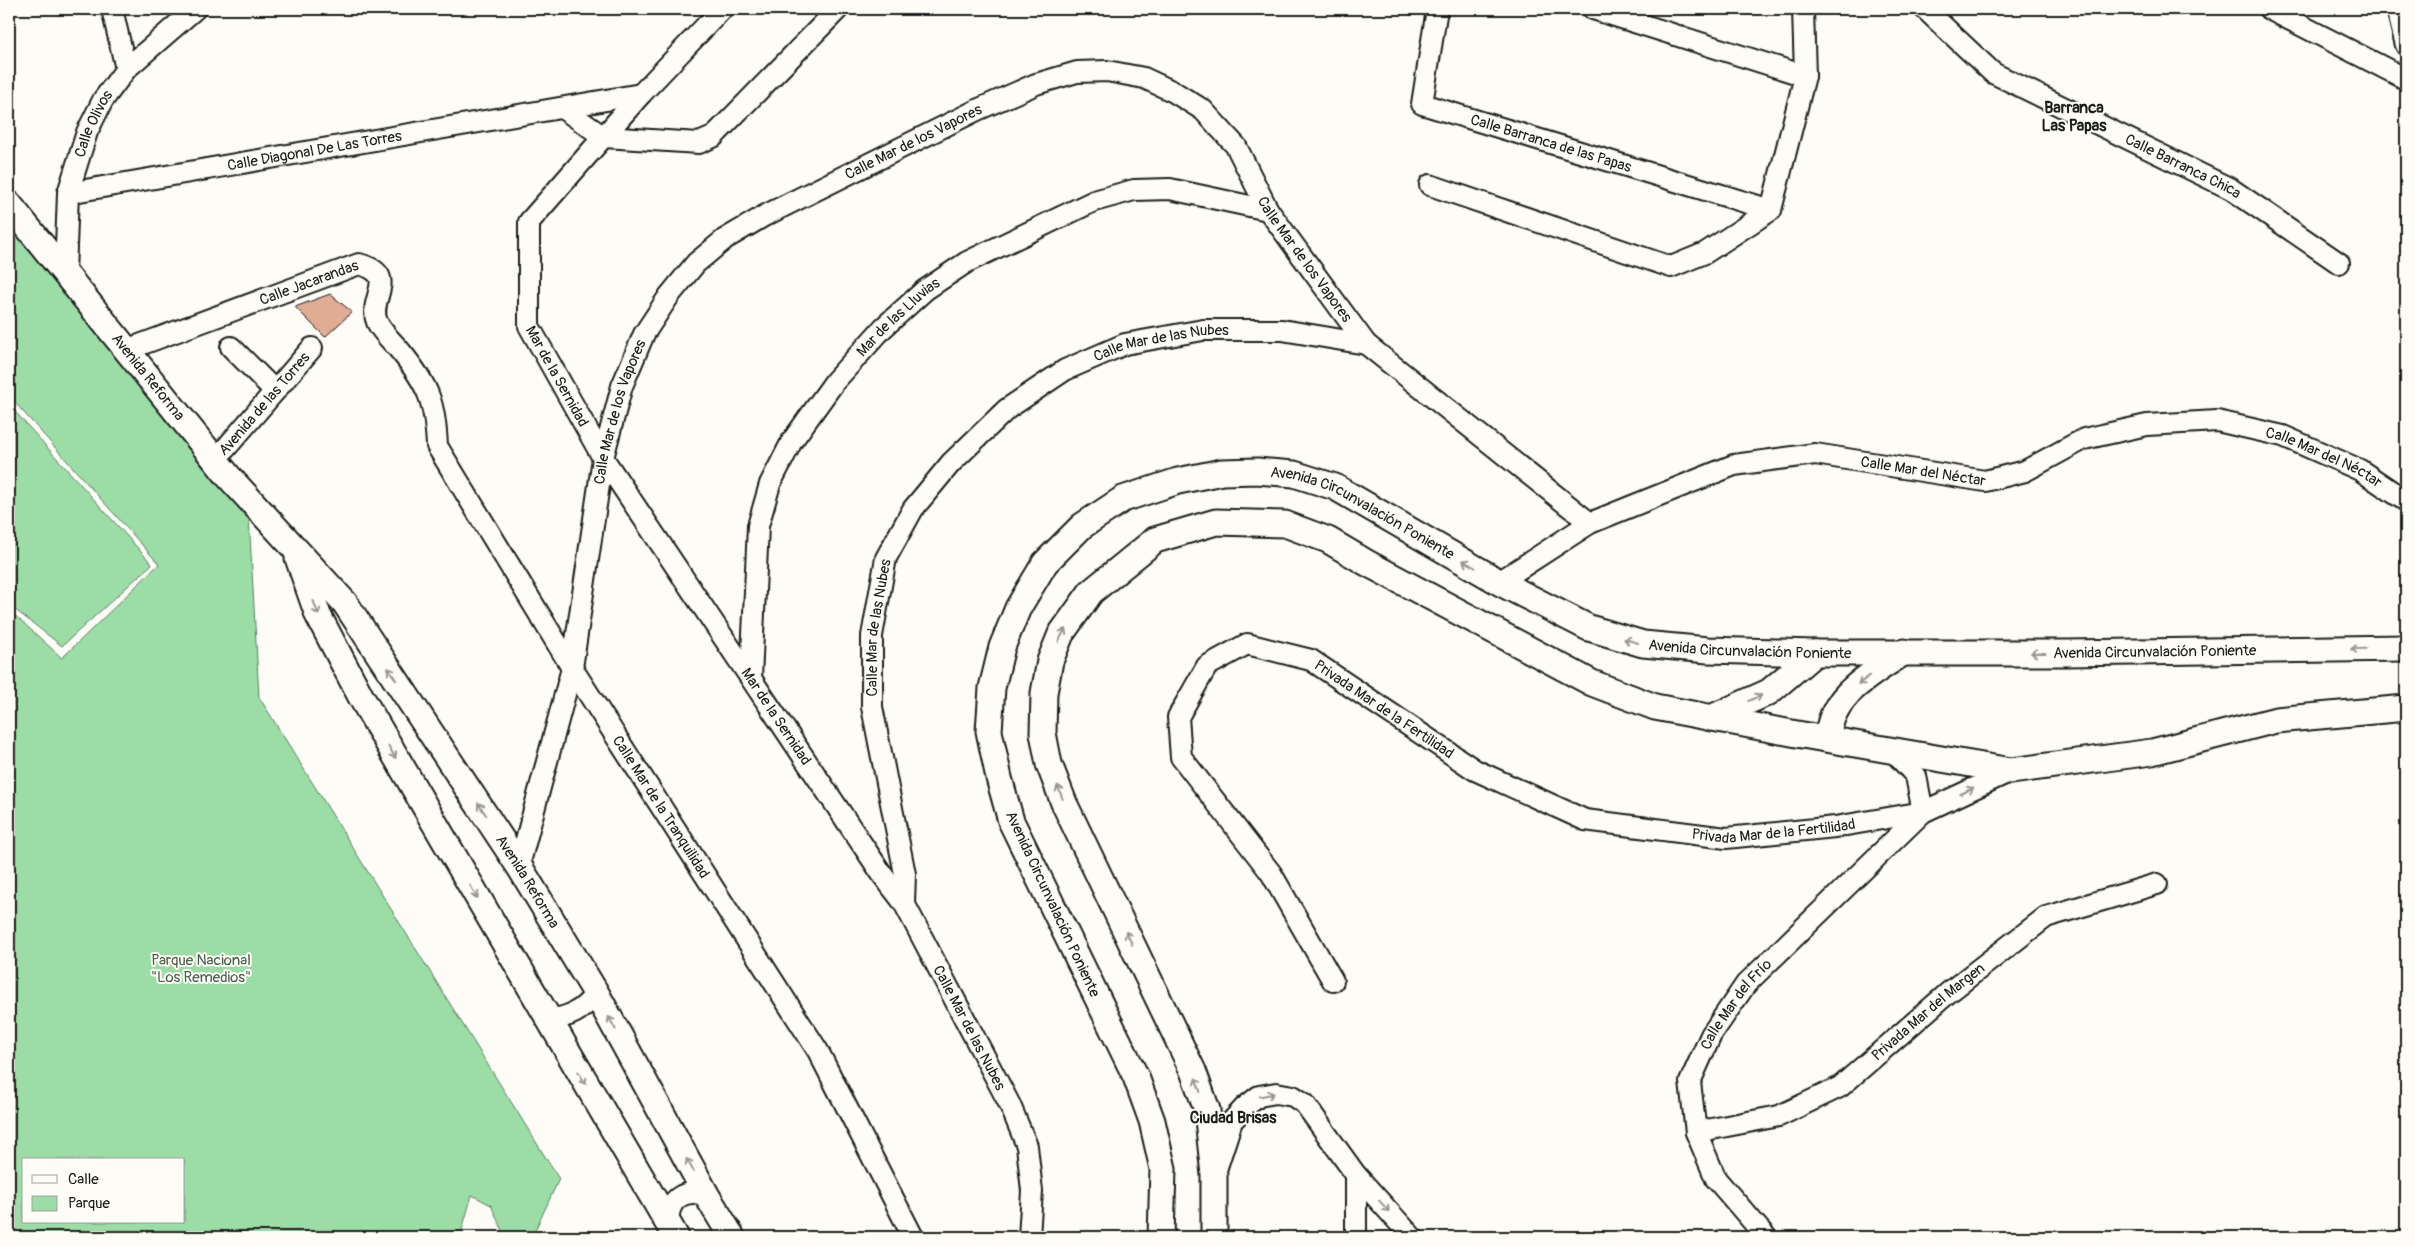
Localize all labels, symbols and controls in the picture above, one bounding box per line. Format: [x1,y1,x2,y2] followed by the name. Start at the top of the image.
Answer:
[71,86,117,160] street label: Calle Olivos
[2042,98,2107,136] district label: Barranca Las Papas
[842,100,985,184] street label: Calle Mar de los Vapores
[1468,110,1634,177] street label: Calle Barranca de las Papas
[226,126,403,175] street label: Calle Diagonal De Las Torres
[2122,130,2245,203] street label: Calle Barranca Chica
[1253,193,1356,326] street label: Calle Mar de los Vapores
[257,256,362,310] street label: Calle Jacarandas
[853,274,944,361] street label: Mar de las Lluvias
[1091,321,1229,366] street label: Calle Mar de las Nubes
[521,323,593,430] street label: Mar de la Sernidad
[107,330,189,425] street label: Avenida Reforma
[590,337,651,486] street label: Calle Mar de los Vapores
[215,348,314,460] street label: Avenida de las Torres
[2264,423,2386,492] street label: Calle Mar del Néctar
[1859,452,1988,491] street label: Calle Mar del Néctar
[1270,463,1458,564] street label: Avenida Circunvalación Poniente
[863,557,896,696] street label: Calle Mar de las Nubes
[1462,558,1476,568] one-way arrow
[312,600,321,616] one-way arrow
[1057,627,1067,642] one-way arrow
[1623,635,1639,645] one-way arrow
[1648,636,1852,663] street label: Avenida Circunvalación Poniente
[2053,641,2257,663] street label: Avenida Circunvalación Poniente
[2350,644,2366,654] one-way arrow
[2030,648,2046,658] one-way arrow
[1310,656,1458,763] street label: Privada Mar de la Fertilidad
[737,665,815,769] street label: Mar de la Sernidad
[387,667,397,681] one-way arrow
[1857,675,1871,685] one-way arrow
[1747,692,1762,702] one-way arrow
[608,732,714,882] street label: Calle Mar de la Tranquilidad
[388,744,398,758] one-way arrow
[1054,784,1063,799] one-way arrow
[1959,786,1974,796] one-way arrow
[477,802,487,816] one-way arrow
[1001,808,1104,1001] street label: Avenida Circunvalación Poniente
[1691,815,1857,848] street label: Privada Mar de la Fertilidad
[491,831,564,932] street label: Avenida Reforma
[469,885,479,899] one-way arrow
[1124,931,1134,946] one-way arrow
[151,951,251,987] park label: Parque Nacional "Los Remedios"
[1697,955,1776,1053] street label: Calle Mar del Frío
[1868,959,1989,1065] street label: Privada Mar del Margen
[928,962,1010,1094] street label: Calle Mar de las Nubes
[607,1015,617,1030] one-way arrow
[577,1071,587,1086] one-way arrow
[1193,1078,1202,1094] one-way arrow
[1258,1089,1274,1099] one-way arrow
[1190,1108,1277,1128] district label: Ciudad Brisas
[22,1158,185,1224] legend
[685,1158,694,1173] one-way arrow
[68,1170,99,1189] text: Calle
[68,1194,111,1213] text: Parque
[1378,1200,1390,1213] one-way arrow

